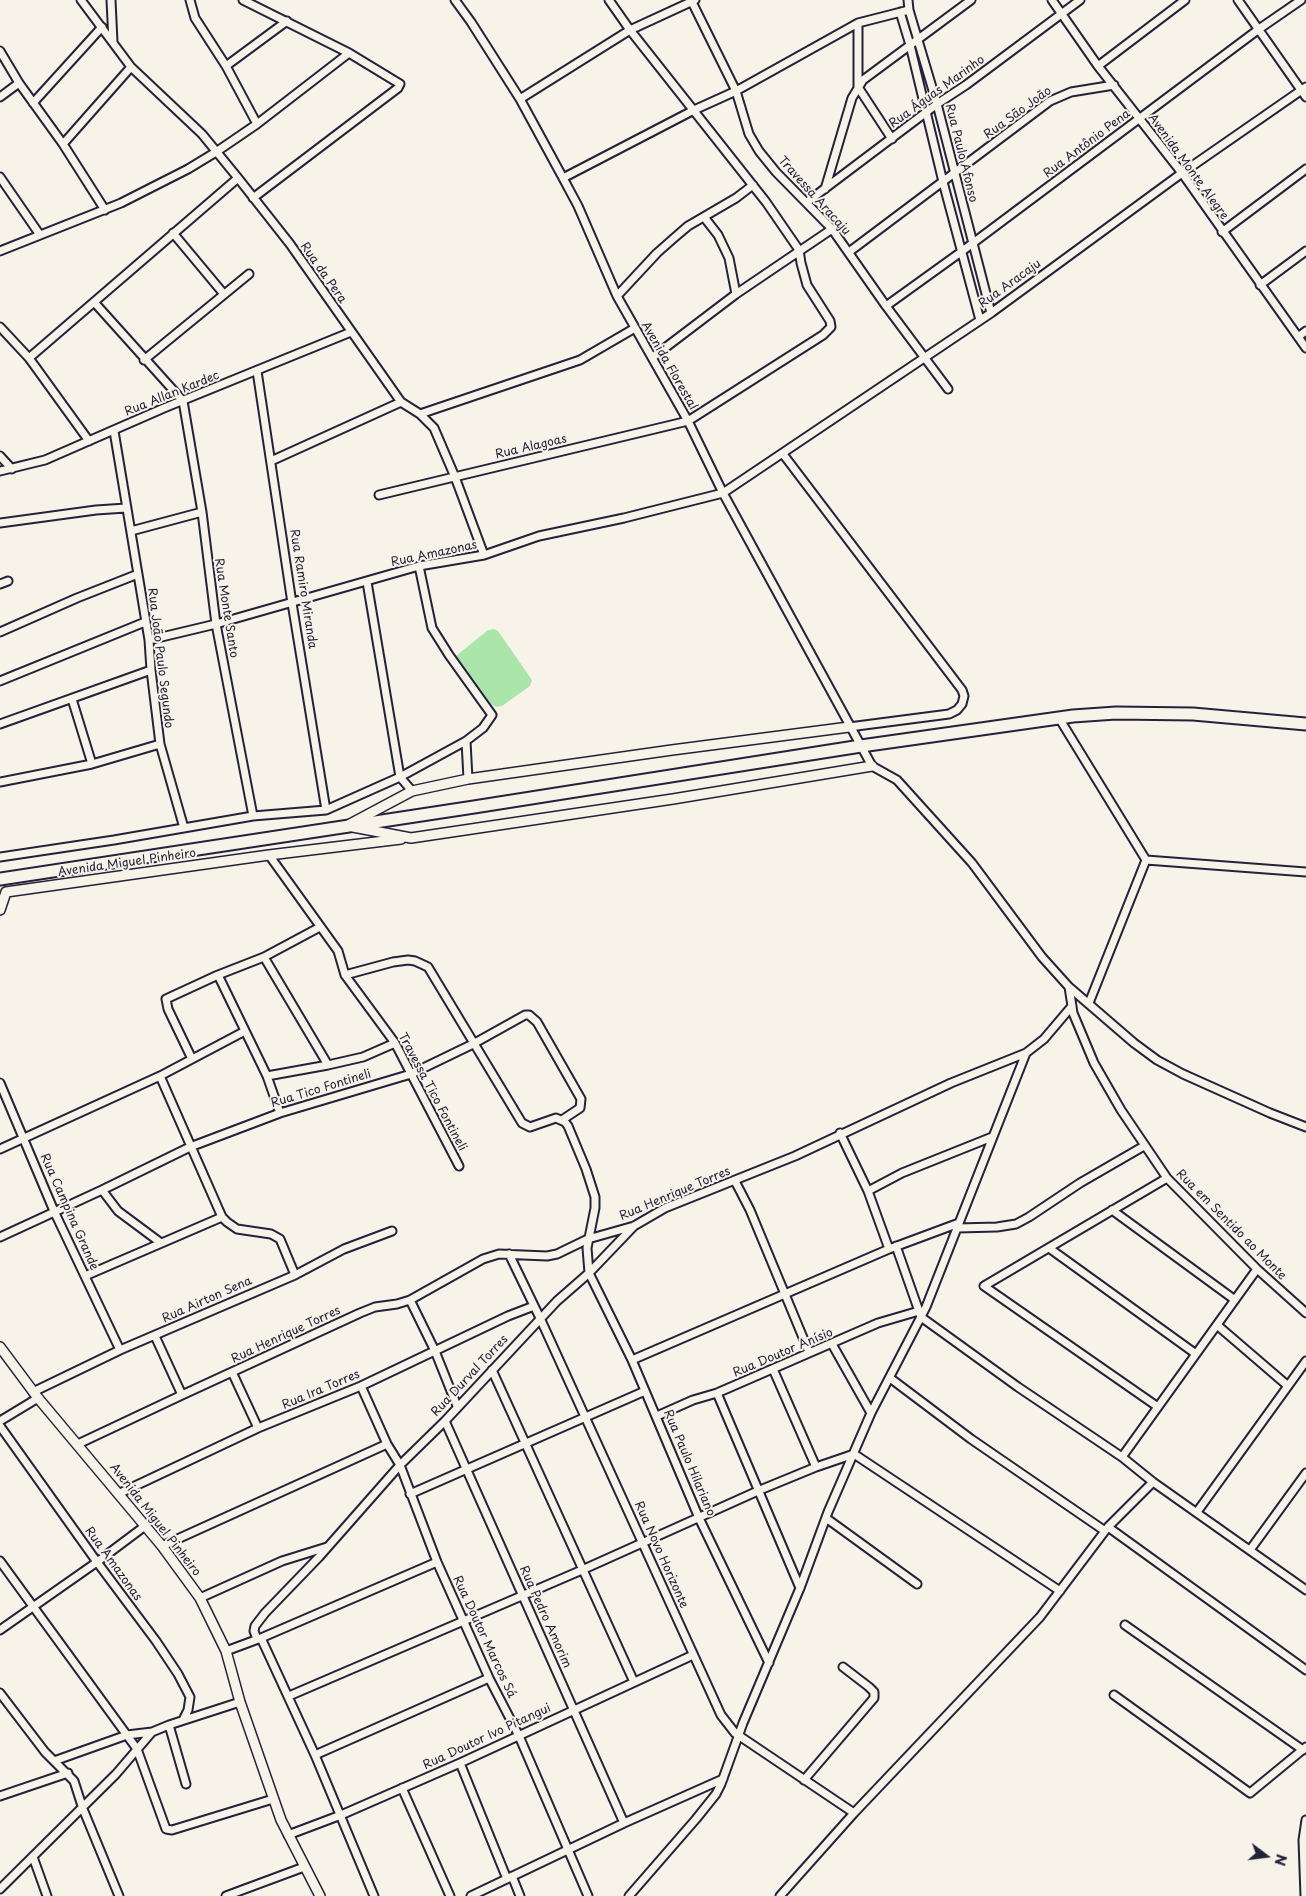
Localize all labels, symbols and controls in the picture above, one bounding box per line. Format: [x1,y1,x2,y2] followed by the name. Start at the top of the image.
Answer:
[887,53,987,131] street label: Rua Águas Marinho
[981,84,1055,142] street label: Rua São João
[942,102,980,204] street label: Rua Paulo Afonso
[1041,107,1133,181] street label: Rua Antônio Pena
[1145,111,1231,223] street label: Avenida Monte Alegre
[775,154,853,238] street label: Travessa Aracaju
[297,240,349,306] street label: Rua da Pera
[976,257,1044,311] street label: Rua Aracaju
[638,319,700,413] street label: Avenida Florestal
[123,368,221,420] street label: Rua Allan Kardec
[494,432,568,462] street label: Rua Alagoas
[286,528,320,650] street label: Rua Ramiro Miranda
[390,538,478,570] street label: Rua Amazonas
[211,557,241,659] street label: Rua Monte Santo
[144,587,176,729] street label: Rua João Paulo Segundo
[57,846,197,880] street label: Avenida Miguel Pinheiro
[395,1030,469,1154] street label: Travessa Tico Fontineli
[269,1067,373,1111] street label: Rua Tico Fontineli
[37,1151,101,1273] street label: Rua Campina Grande
[617,1164,733,1224] street label: Rua Henrique Torres
[1173,1167,1289,1283] street label: Rua em Sentido ao Monte
[160,1274,254,1326] street label: Rua Airton Sena
[229,1303,343,1367] street label: Rua Henrique Torres
[731,1325,835,1381] street label: Rua Doutor Anísio
[429,1332,511,1420] street label: Rua Durval Torres
[280,1367,362,1413] street label: Rua Ira Torres
[660,1408,718,1518] street label: Rua Paulo Hilariano
[106,1461,204,1579] street label: Avenida Miguel Pinheiro
[631,1499,691,1611] street label: Rua Novo Horizonte
[81,1524,145,1604] street label: Rua Amazonas
[516,1564,574,1670] street label: Rua Pedro Amorim
[449,1574,519,1700] street label: Rua Doutor Marcos Sá
[421,1701,553,1773] street label: Rua Doutor Ivo Pitangui
[1241,1831,1291,1881] north arrow
[1269,1852,1293,1868] text: N

